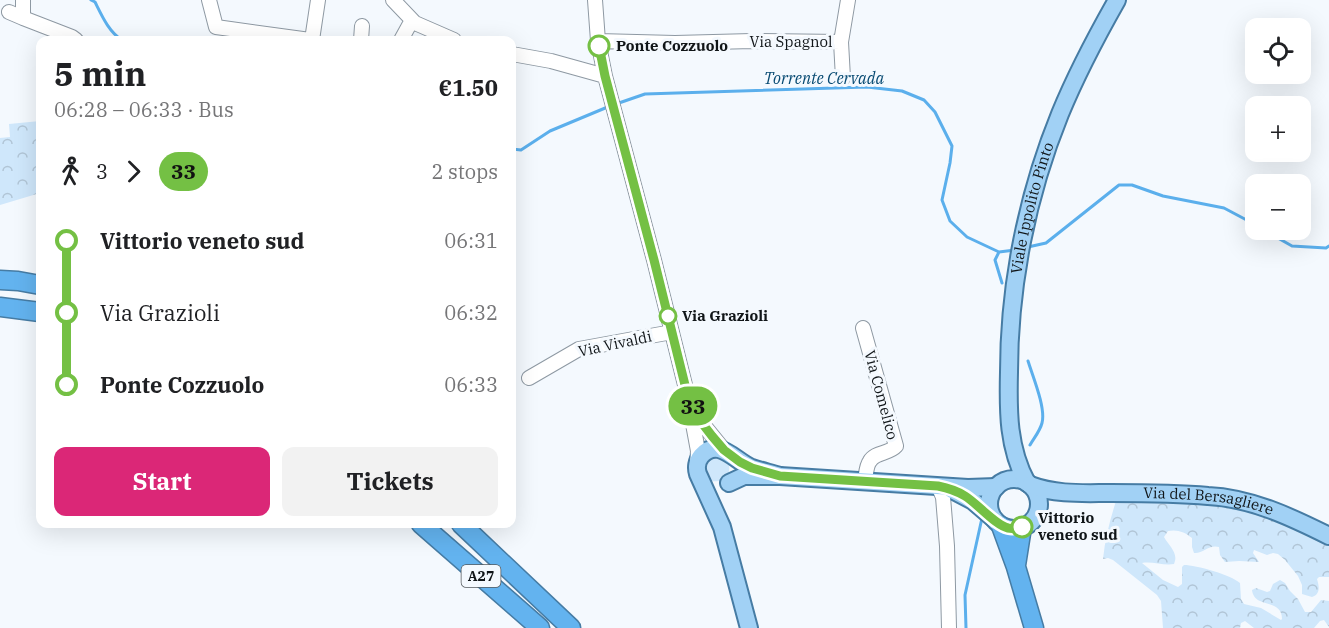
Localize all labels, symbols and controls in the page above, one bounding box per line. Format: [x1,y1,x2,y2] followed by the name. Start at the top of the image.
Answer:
[1245,18,1311,240] map controls
[1245,18,1311,84] button: locate
[750,32,832,51] street label: Via Spagnol
[588,35,610,57] marker: Ponte Cozzuolo
[616,36,728,55] place label: Ponte Cozzuolo
[54,52,146,95] text: 5 min
[764,68,884,88] water label: Torrente Cervada
[439,73,498,102] text: €1.50
[54,96,234,123] text: 06:28 – 06:33 · Bus
[1245,96,1311,162] button: +
[1007,140,1057,275] street label: Viale Ippolito Pinto
[54,155,87,188] icon: walk
[117,155,150,188] icon: forward
[171,157,196,185] text: 33
[96,158,108,185] text: 3
[431,158,498,185] text: 2 stops
[1245,174,1311,240] button: −
[100,226,305,255] text: Vittorio veneto sud
[444,227,498,254] text: 06:31
[100,298,220,327] text: Via Grazioli
[444,299,498,326] text: 06:32
[682,306,768,325] place label: Via Grazioli
[659,307,677,325] marker: Via Grazioli
[576,326,654,361] street label: Via Vivaldi
[860,348,903,442] street label: Via Comelico
[100,370,264,399] text: Ponte Cozzuolo
[444,371,498,398] text: 06:33
[666,386,720,426] line badge: 33
[680,392,706,420] text: 33
[54,447,270,516] button: Start
[282,447,498,516] button: Tickets
[1143,483,1276,519] street label: Via del Bersagliere
[1038,508,1118,544] place label: Vittorio veneto sud
[1011,516,1033,538] marker: Vittorio veneto sud
[462,565,500,587] road number: A27

